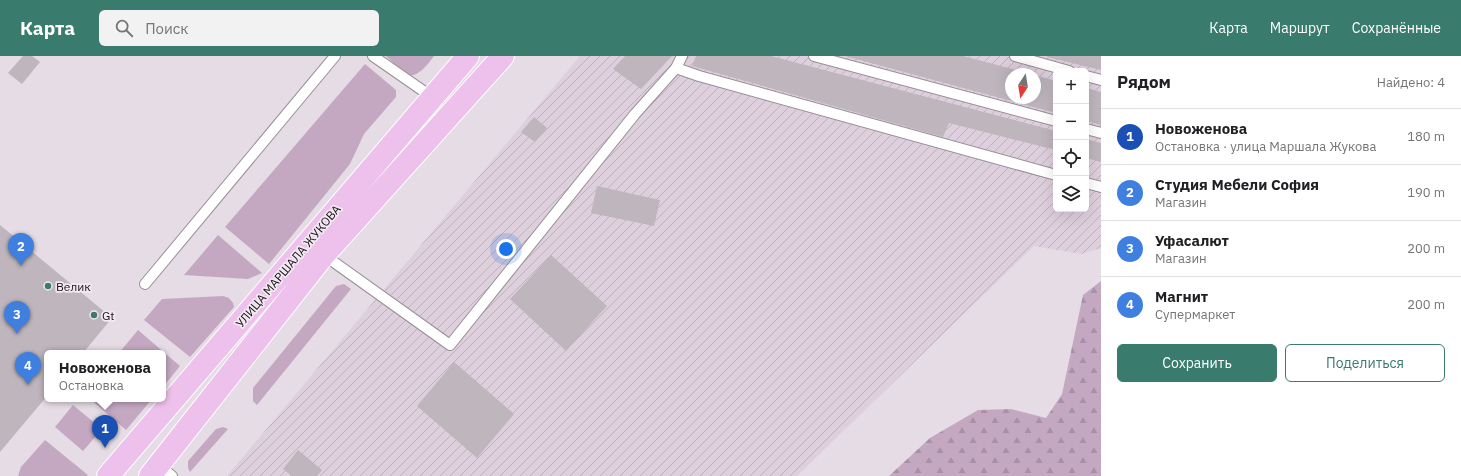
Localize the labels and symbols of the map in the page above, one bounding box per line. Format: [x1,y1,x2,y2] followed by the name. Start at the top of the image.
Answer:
[1005,68,1041,104] north arrow
[232,201,344,330] street label: УЛИЦА МАРШАЛА ЖУКОВА
[8,233,34,266] pin: 2
[496,239,516,259] your location
[56,279,91,294] place label: Велик
[43,281,53,291] marker: Велик
[4,301,30,334] pin: 3
[102,308,115,323] place label: Gt
[89,310,99,320] marker: Gt
[15,352,41,385] pin: 4
[92,415,118,448] pin: 1

